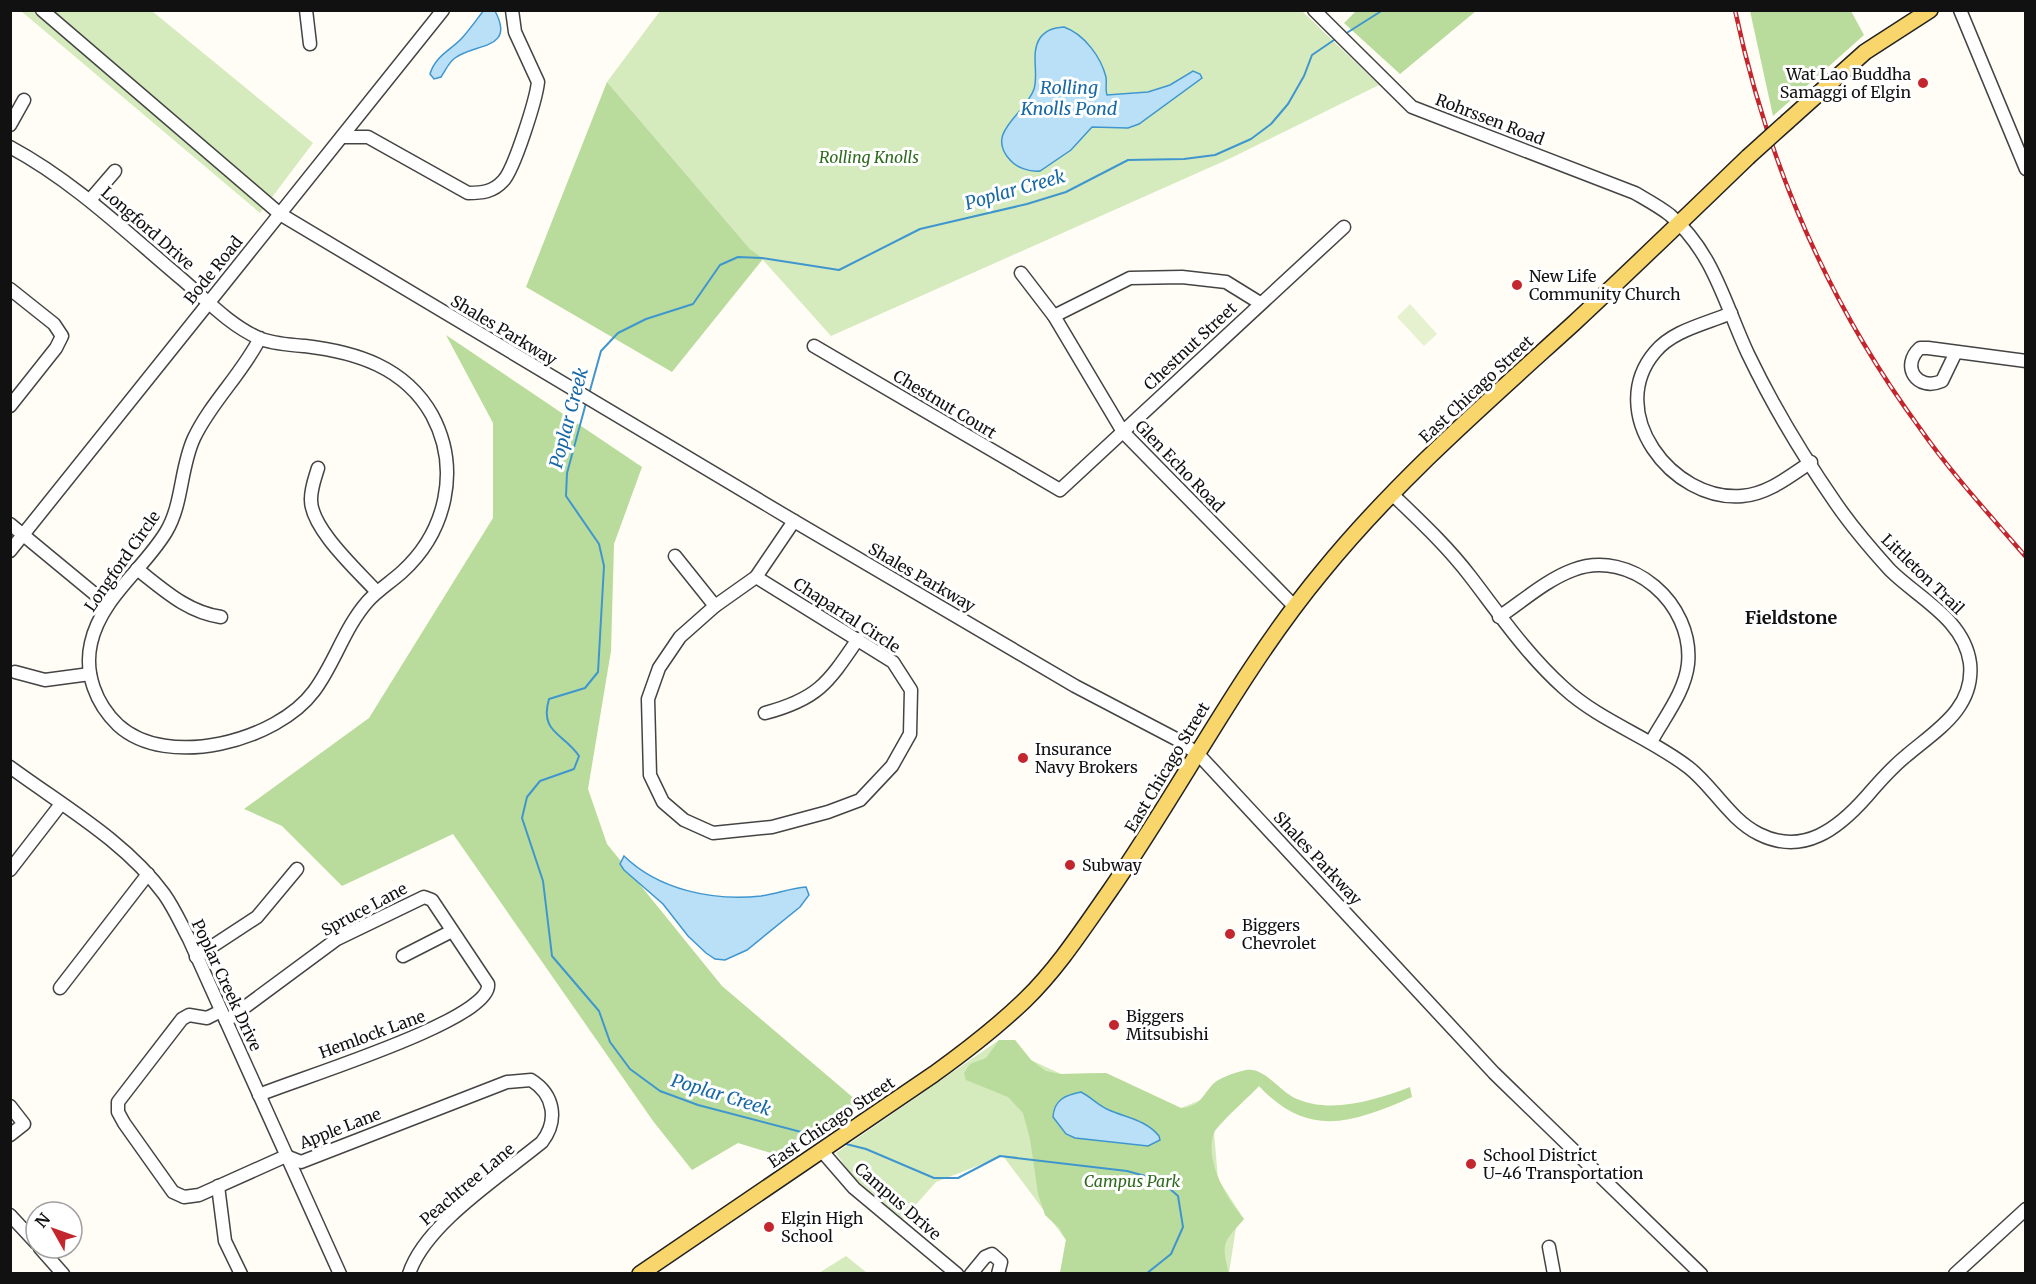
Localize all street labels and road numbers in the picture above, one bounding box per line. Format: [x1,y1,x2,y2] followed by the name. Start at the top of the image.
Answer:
[1433,89,1548,149] street label: Rohrssen Road
[97,182,199,274] street label: Longford Drive
[180,232,247,308] street label: Bode Road
[447,290,561,370] street label: Shales Parkway
[1139,297,1241,394] street label: Chestnut Street
[1415,331,1538,447] street label: East Chicago Street
[890,365,1001,443] street label: Chestnut Court
[1131,416,1229,516] street label: Glen Echo Road
[80,507,164,615] street label: Longford Circle
[1878,530,1969,618] street label: Littleton Trail
[865,538,980,616] street label: Shales Parkway
[790,573,904,657] street label: Chaparral Circle
[1120,698,1214,836] street label: East Chicago Street
[1270,807,1367,909] street label: Shales Parkway
[318,878,410,940] street label: Spruce Lane
[188,916,266,1054] street label: Poplar Creek Drive
[316,1006,428,1062] street label: Hemlock Lane
[764,1072,899,1172] street label: East Chicago Street
[295,1103,384,1153] street label: Apple Lane
[416,1139,518,1229] street label: Peachtree Lane
[851,1158,945,1244] street label: Campus Drive

